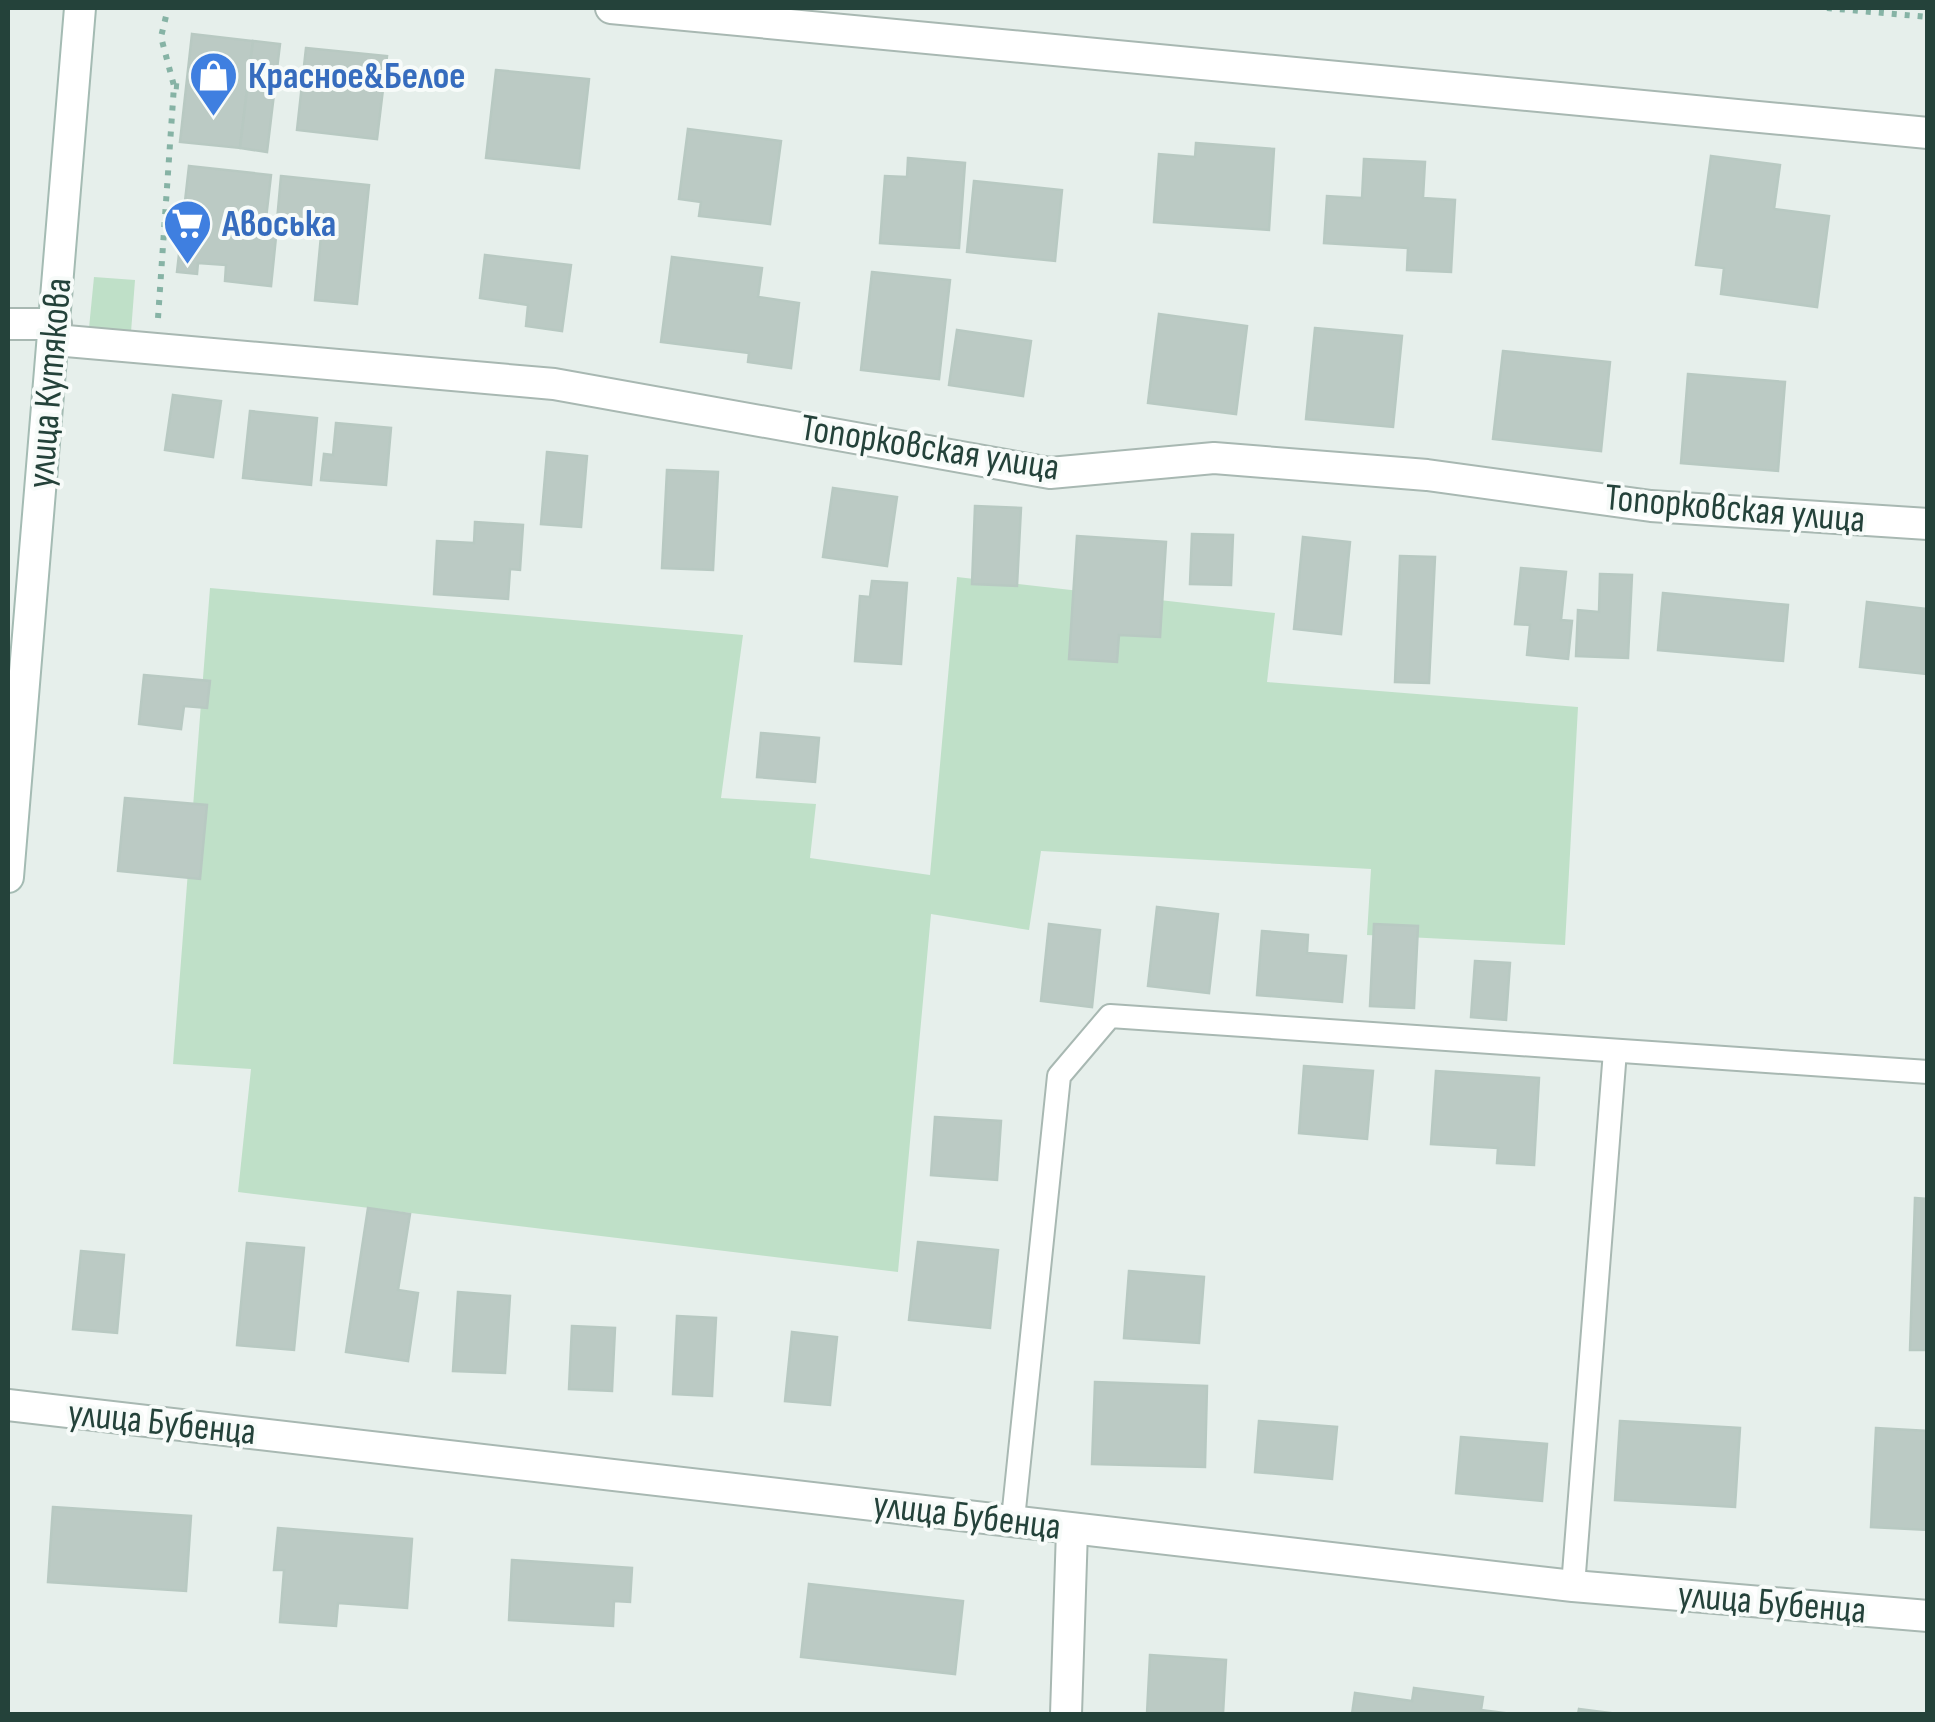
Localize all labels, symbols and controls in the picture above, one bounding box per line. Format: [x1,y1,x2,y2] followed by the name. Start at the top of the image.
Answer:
[187,50,239,118] shop icon: Красное&Белое
[248,54,466,99] place label: Красное&Белое
[161,198,213,266] supermarket icon: Авоська
[221,202,336,247] place label: Авоська
[18,276,82,490] street label: улица Кутякова
[798,405,1062,491] street label: Топорковская улица
[1603,475,1867,543] street label: Топорковская улица
[66,1391,258,1455] street label: улица Бубенца
[871,1482,1063,1550] street label: улица Бубенца
[1676,1572,1868,1634] street label: улица Бубенца

